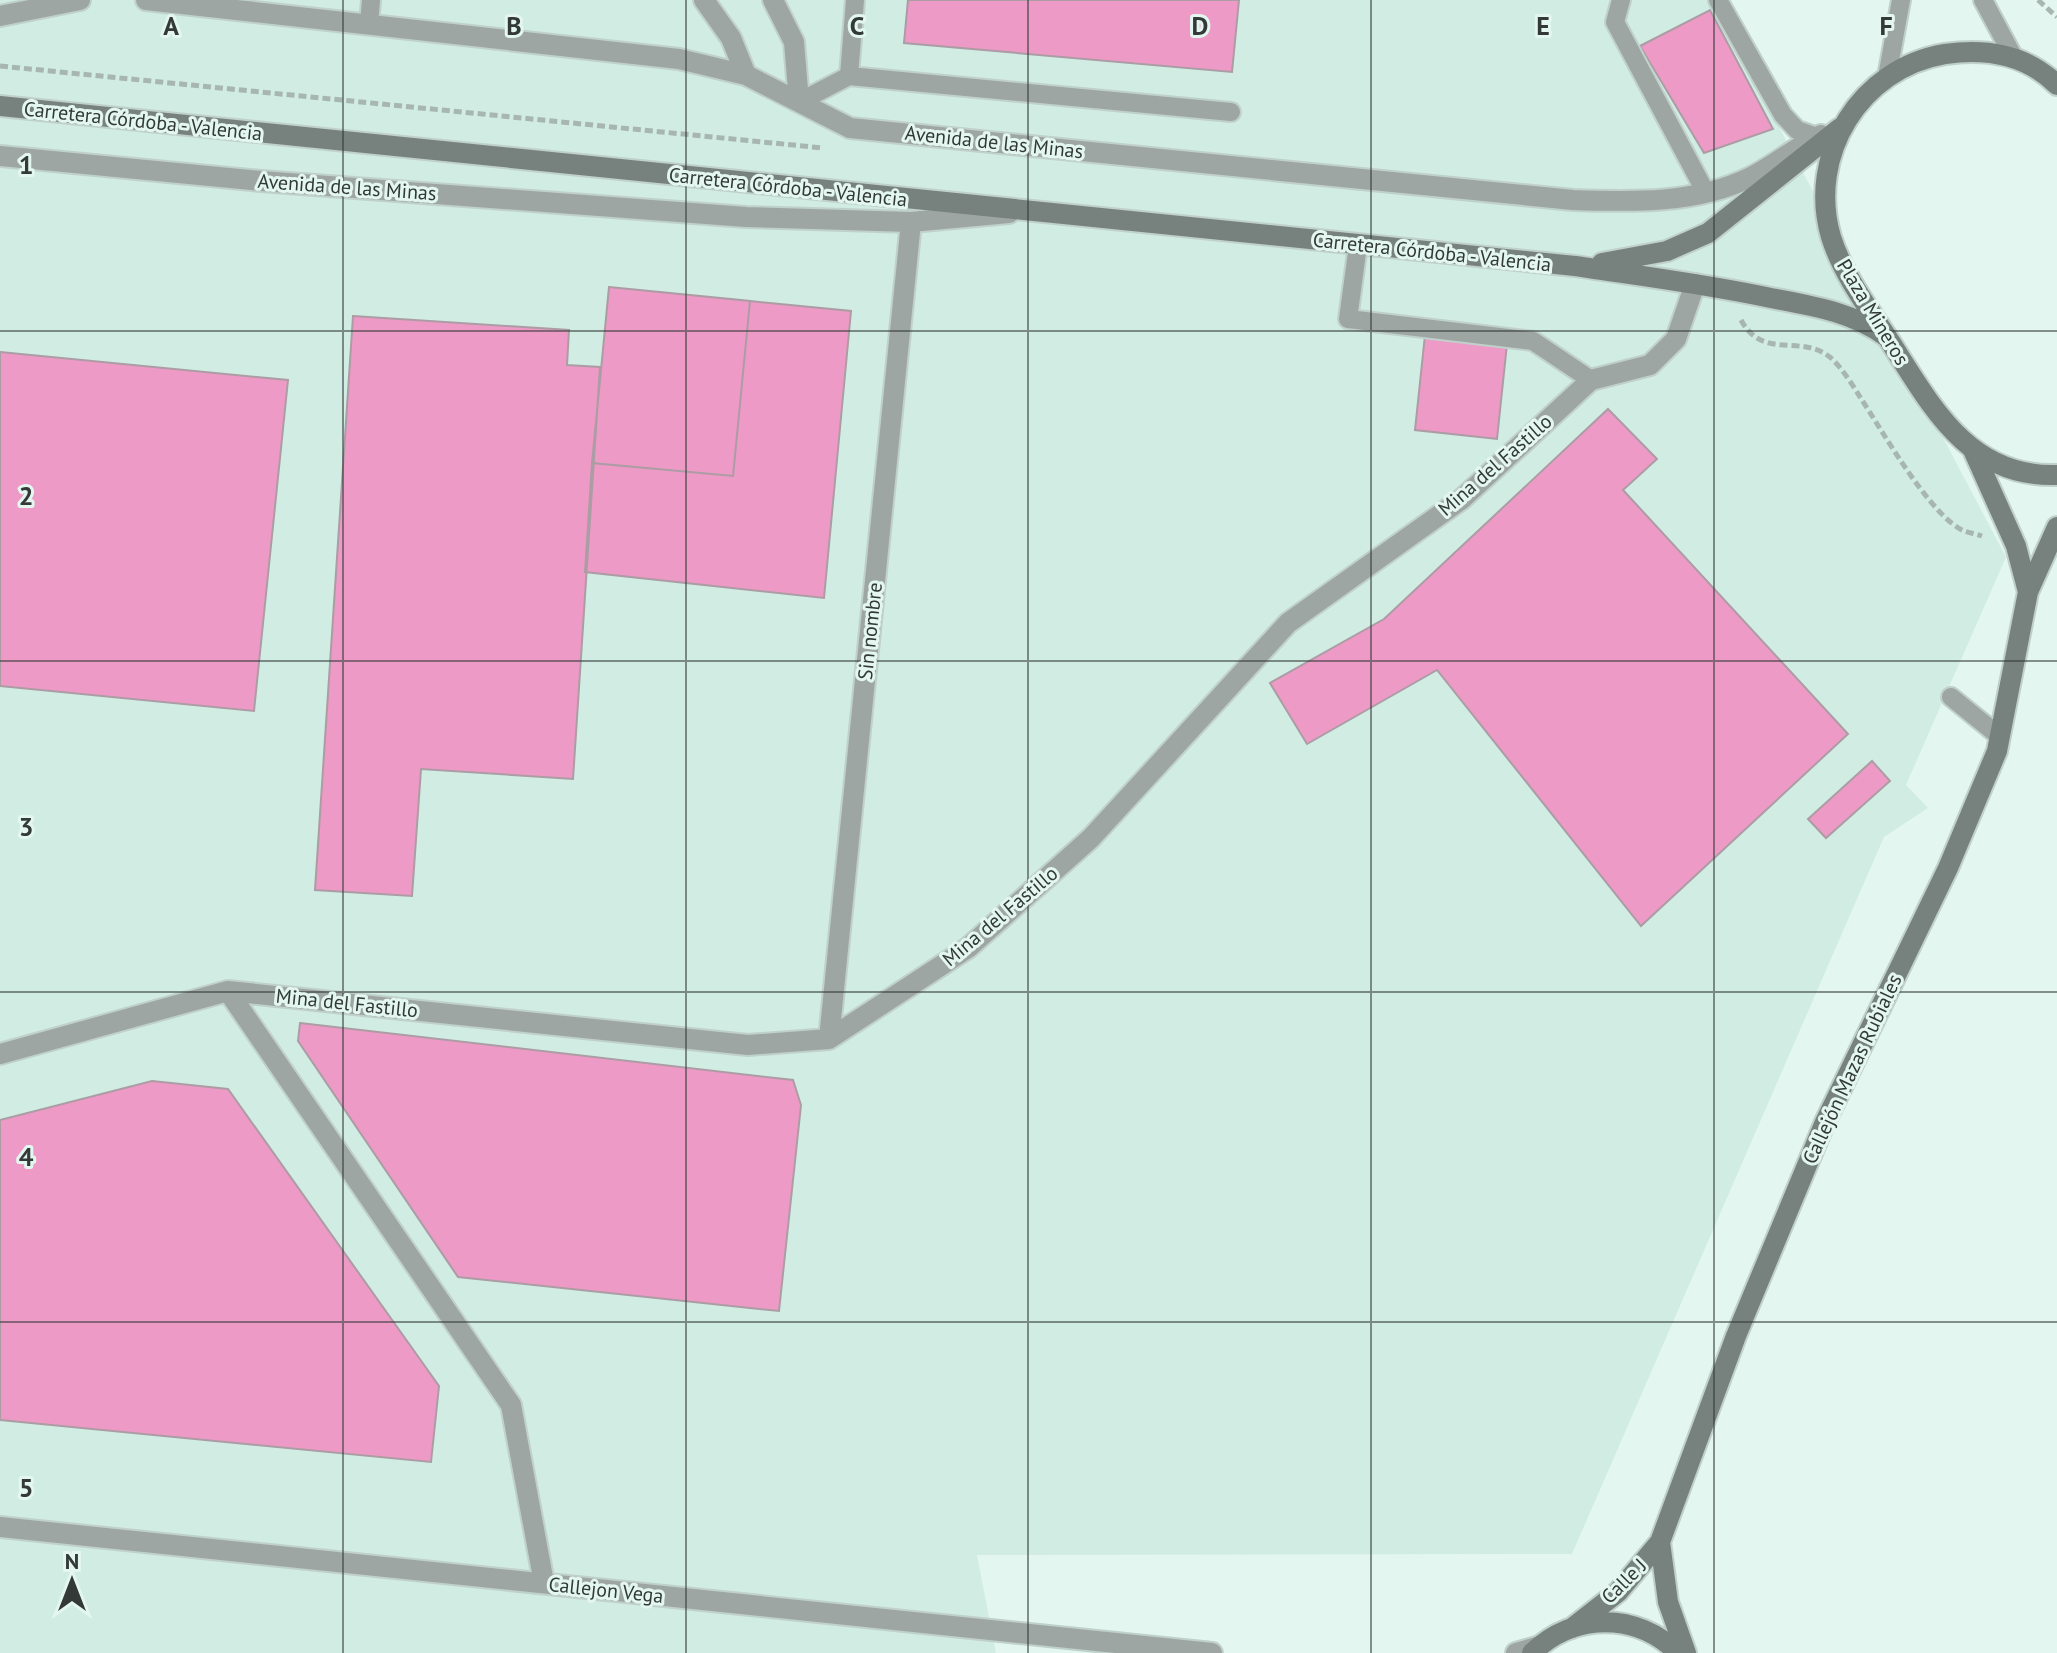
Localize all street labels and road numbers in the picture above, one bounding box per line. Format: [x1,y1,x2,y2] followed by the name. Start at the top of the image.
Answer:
[23,96,263,146] street label: Carretera Córdoba - Valencia
[904,120,1084,164] street label: Avenida de las Minas
[668,162,908,212] street label: Carretera Córdoba - Valencia
[257,168,437,206] street label: Avenida de las Minas
[1312,227,1552,277] street label: Carretera Córdoba - Valencia
[1831,254,1915,370] street label: Plaza Mineros
[1433,408,1557,522] street label: Mina del Fastillo
[852,581,888,681] street label: Sin nombre
[937,860,1063,972] street label: Mina del Fastillo
[1797,970,1907,1168] street label: Callejón Mazas Rubiales
[275,983,419,1023] street label: Mina del Fastillo
[1596,1553,1652,1609] street label: Calle J
[547,1571,665,1609] street label: Callejon Vega

